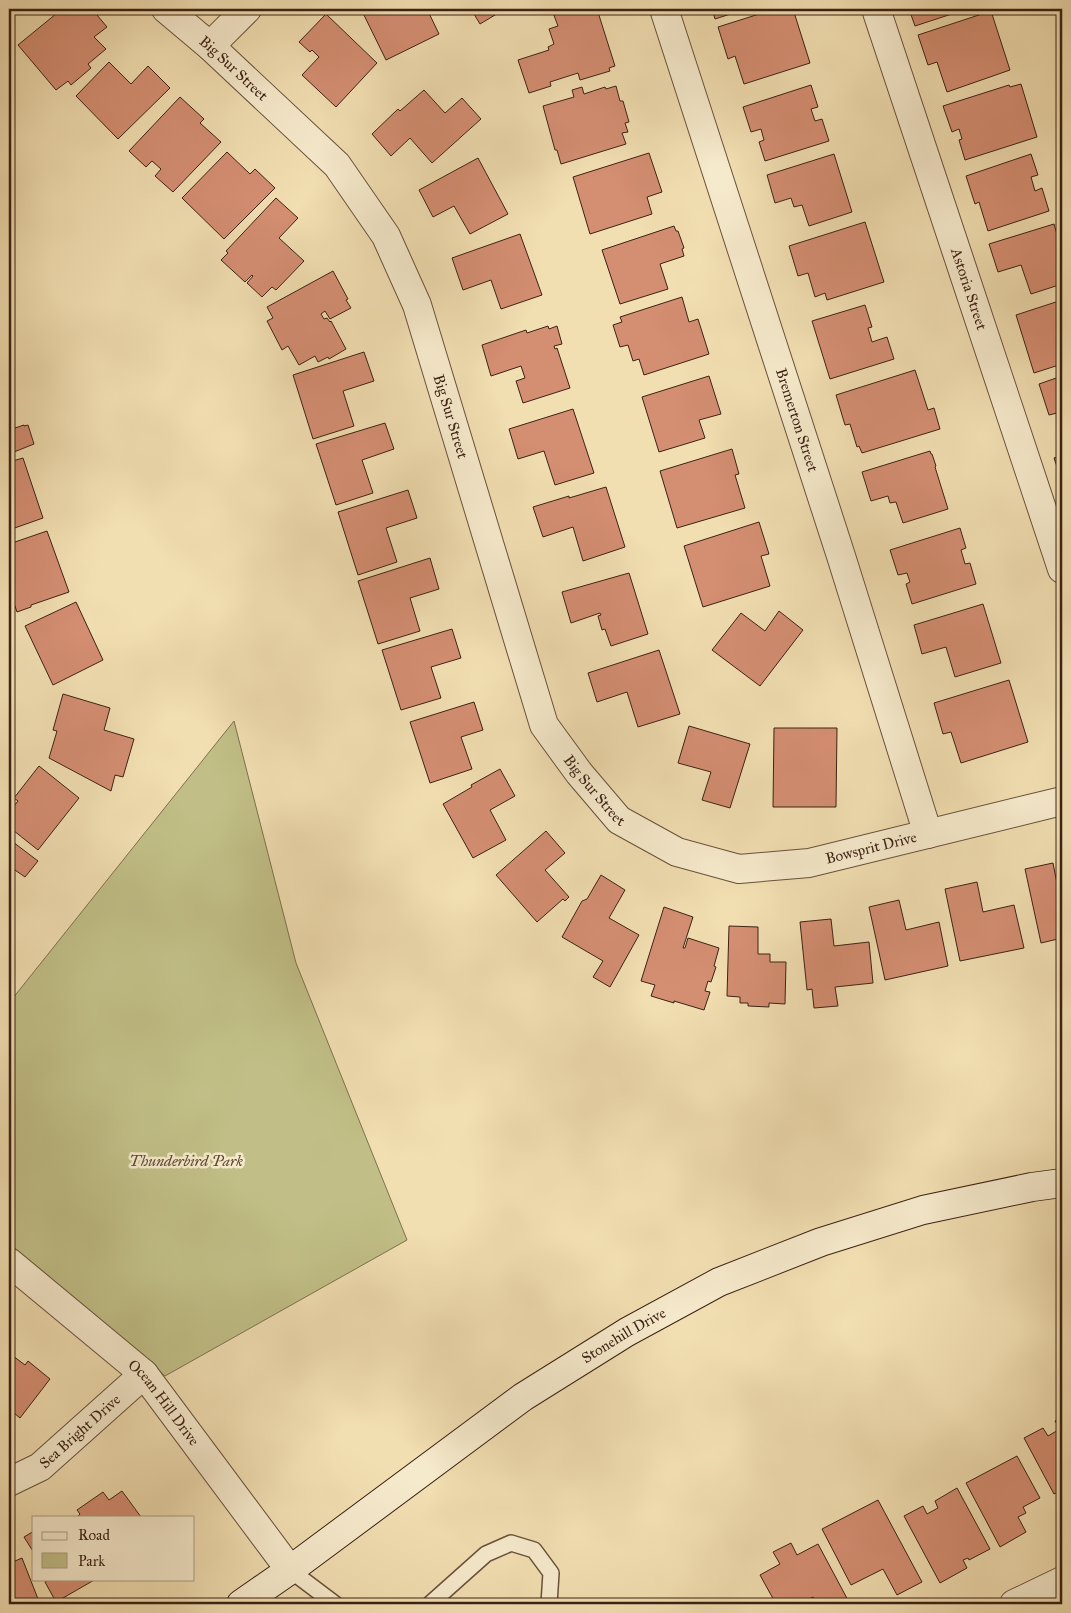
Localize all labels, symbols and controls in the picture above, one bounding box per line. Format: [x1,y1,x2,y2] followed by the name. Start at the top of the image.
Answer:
[196,32,272,105] street label: Big Sur Street
[947,245,991,333] street label: Astoria Street
[772,366,822,475] street label: Bremerton Street
[430,372,472,461] street label: Big Sur Street
[560,751,628,831] street label: Big Sur Street
[824,828,918,868] street label: Bowsprit Drive
[129,1152,243,1170] park label: Thunderbird Park
[578,1304,669,1367] street label: Stonehill Drive
[125,1356,203,1449] street label: Ocean Hill Drive
[36,1390,124,1472] street label: Sea Bright Drive
[32,1516,195,1580] legend
[78,1526,110,1544] text: Road
[78,1552,105,1570] text: Park

